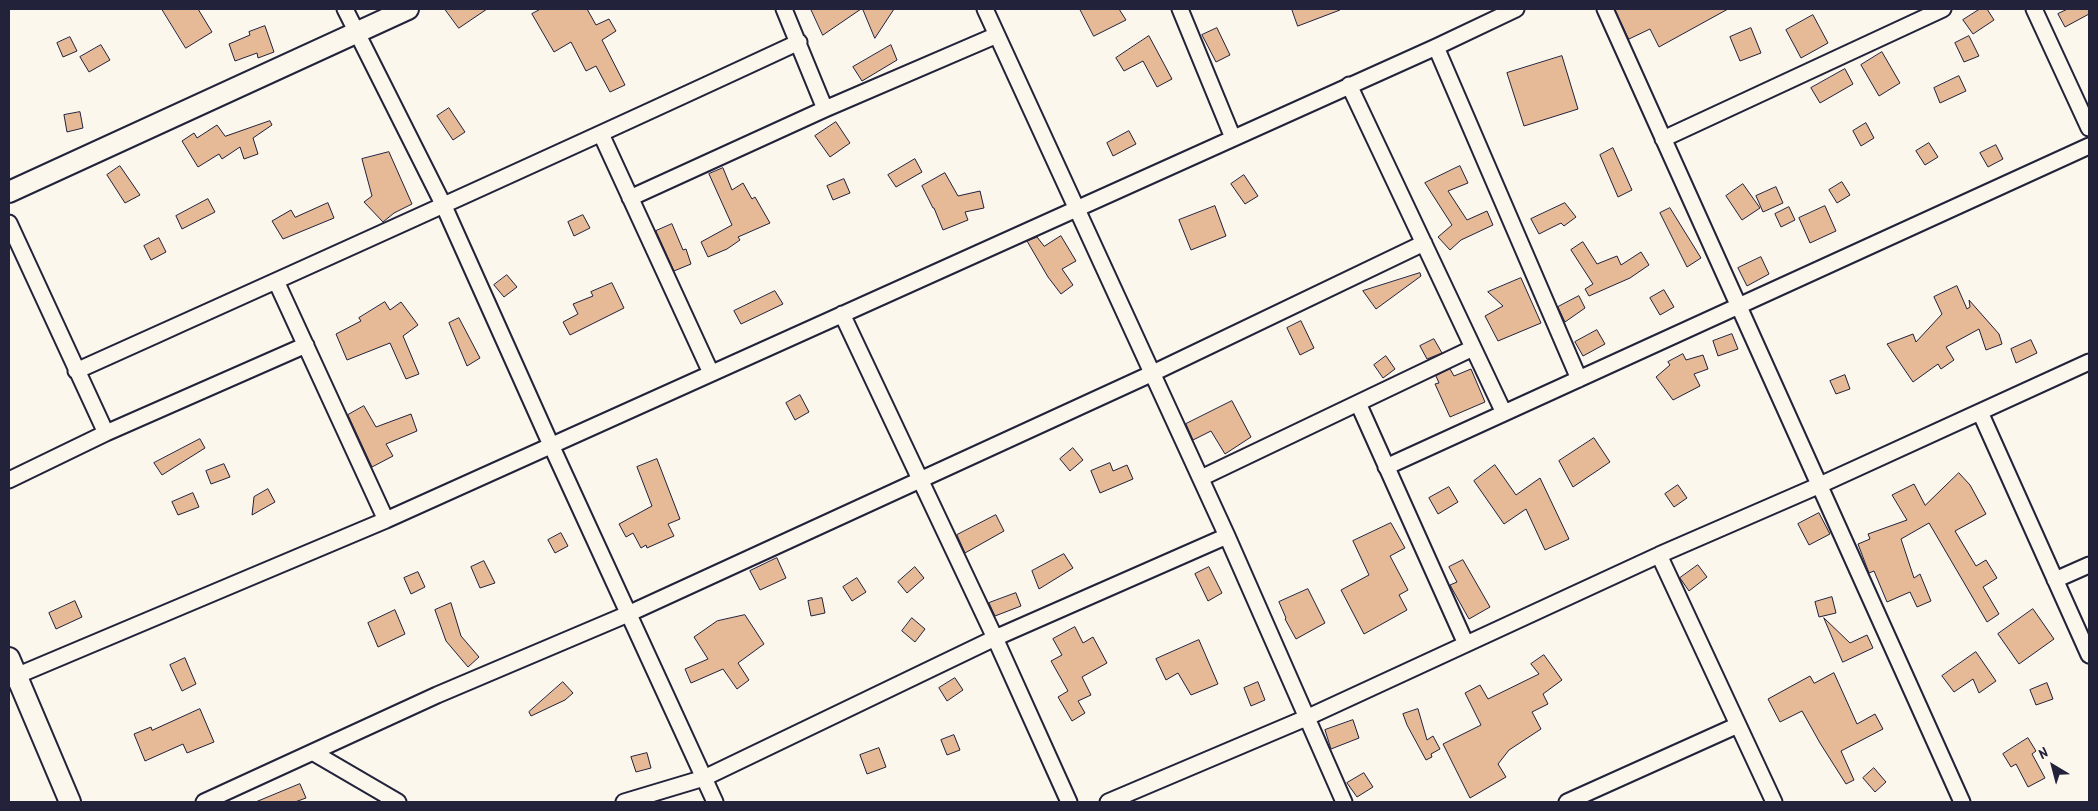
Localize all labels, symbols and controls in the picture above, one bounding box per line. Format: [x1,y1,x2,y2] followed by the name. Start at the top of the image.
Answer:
[2028,741,2078,791] north arrow
[2034,743,2054,765] text: N

